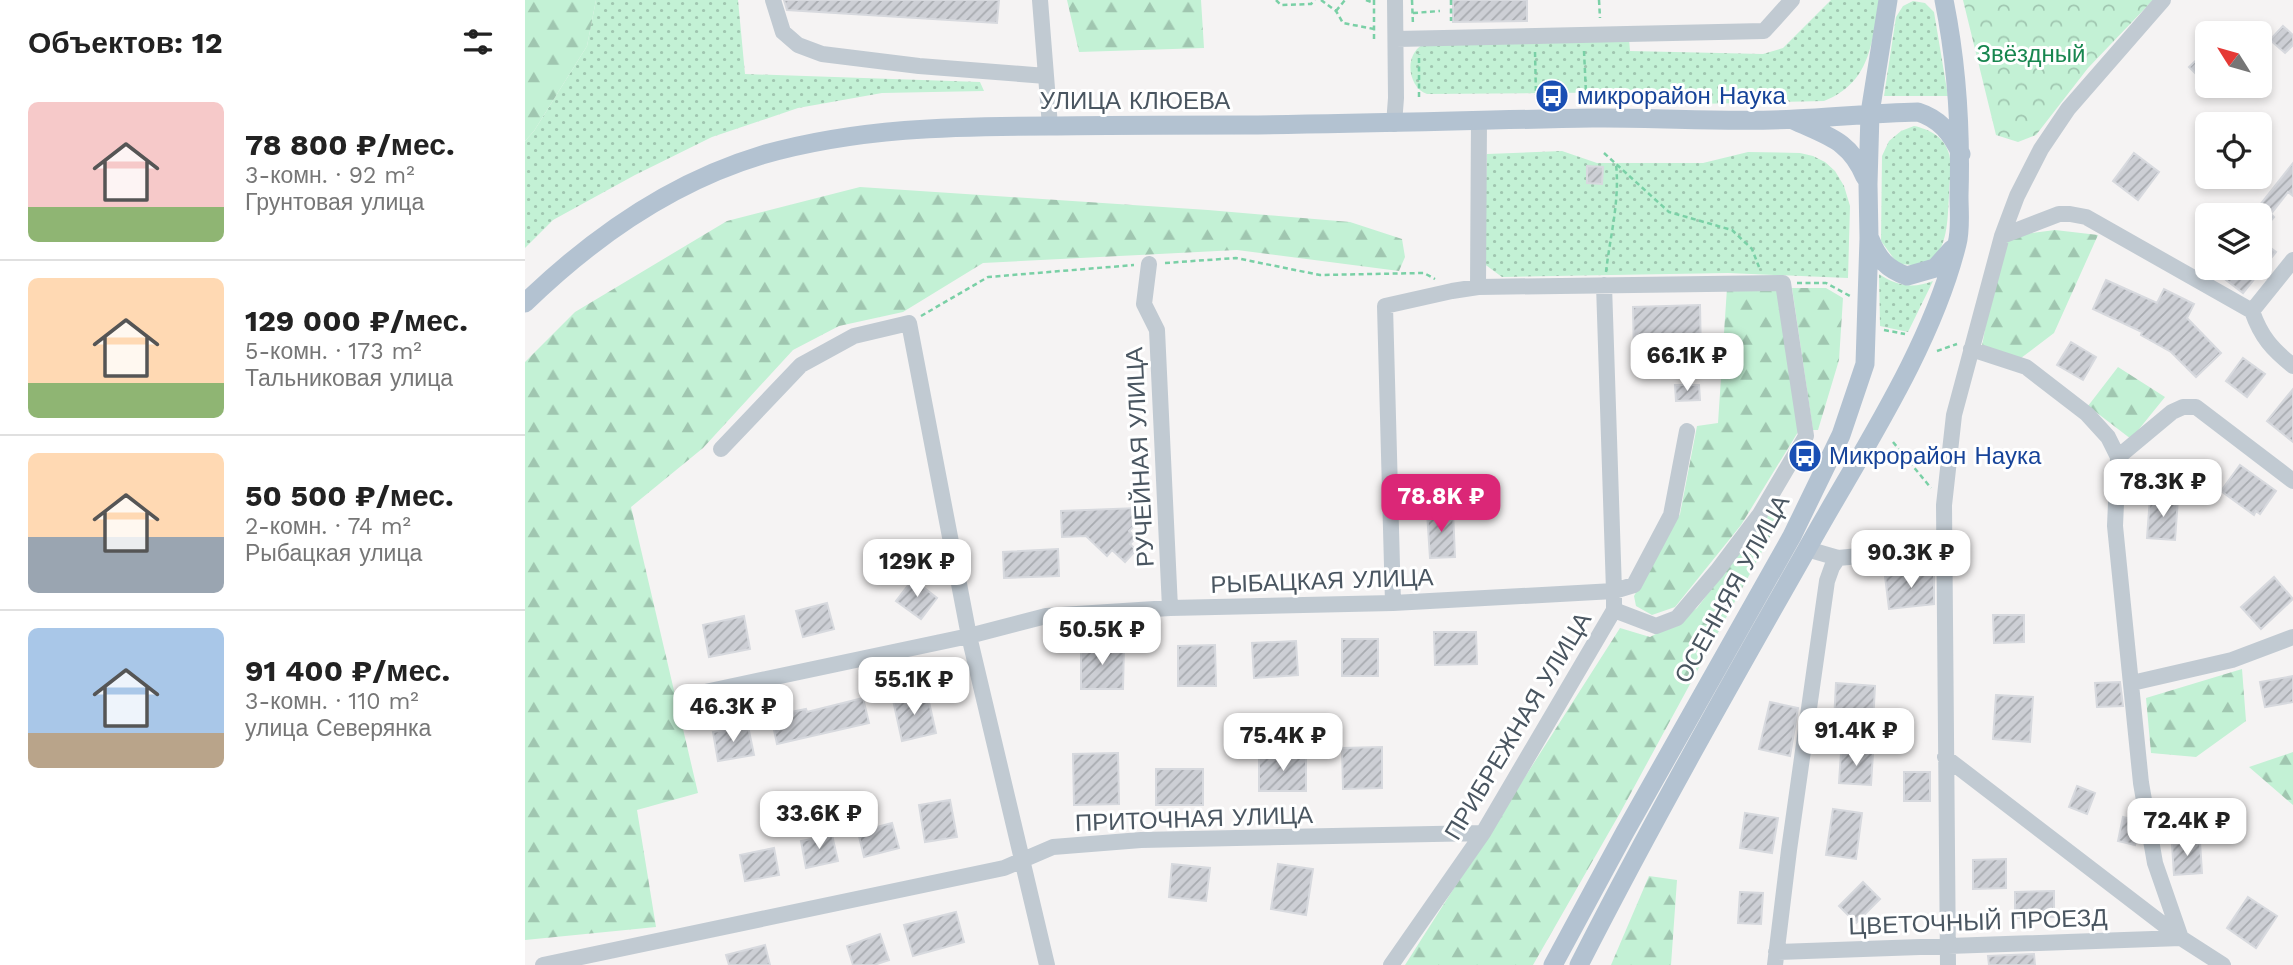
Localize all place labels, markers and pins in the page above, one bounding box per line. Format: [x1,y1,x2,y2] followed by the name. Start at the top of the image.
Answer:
[1533,77,1571,115] bus stop icon: микрорайон Наука
[1577,82,1786,110] place label: микрорайон Наука
[1622,334,1752,393] pin: 66.1K ₽
[1786,437,1824,475] bus stop icon: Микрорайон Наука
[1829,442,2042,470] place label: Микрорайон Наука
[2098,460,2228,519] pin: 78.3K ₽
[1376,475,1506,534] pin: 78.8K ₽
[1846,530,1976,590] pin: 90.3K ₽
[860,540,974,599] pin: 129K ₽
[1037,608,1167,667] pin: 50.5K ₽
[849,658,979,717] pin: 55.1K ₽
[668,684,798,744] pin: 46.3K ₽
[1791,708,1921,768] pin: 91.4K ₽
[1218,714,1348,773] pin: 75.4K ₽
[754,792,884,851] pin: 33.6K ₽
[2122,798,2252,858] pin: 72.4K ₽

